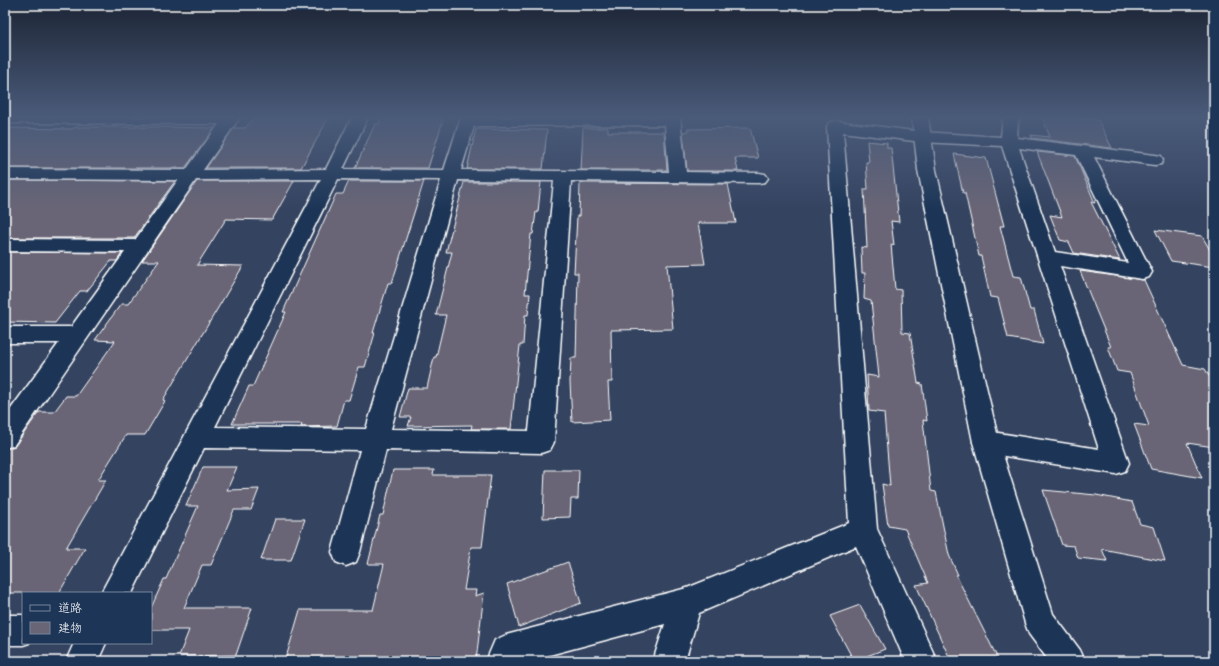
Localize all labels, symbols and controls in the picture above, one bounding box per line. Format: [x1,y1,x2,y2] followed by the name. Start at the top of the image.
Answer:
[22,592,152,644] legend
[58,601,82,615] text: 道路
[58,621,82,635] text: 建物

